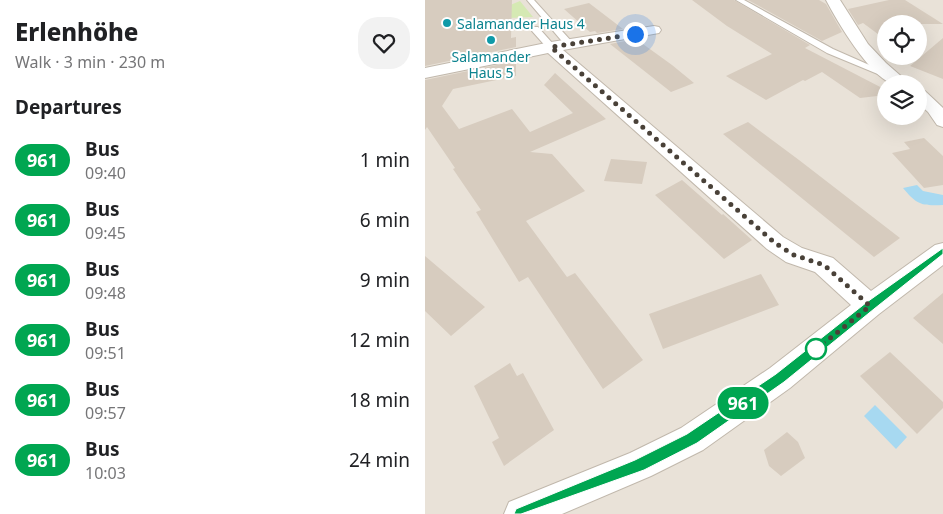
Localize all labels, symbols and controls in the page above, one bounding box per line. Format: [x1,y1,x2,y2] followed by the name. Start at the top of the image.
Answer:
[457,14,585,33] place label: Salamander Haus 4
[15,15,138,48] text: Erlenhöhe
[877,15,927,125] map controls
[877,15,927,65] button: locate
[358,17,410,69] button: heart
[441,17,453,29] marker: Salamander Haus 4
[623,22,648,47] your location
[485,34,497,46] marker: Salamander Haus 5
[452,47,531,82] place label: Salamander Haus 5
[15,51,165,73] text: Walk · 3 min · 230 m
[877,75,927,125] button: layers
[15,94,122,120] text: Departures
[85,136,120,162] text: Bus
[360,147,410,173] text: 1 min
[27,148,58,172] text: 961
[85,162,126,184] text: 09:40
[85,196,120,222] text: Bus
[360,207,410,233] text: 6 min
[27,208,58,232] text: 961
[85,222,126,244] text: 09:45
[85,256,120,282] text: Bus
[360,267,410,293] text: 9 min
[27,268,58,292] text: 961
[85,282,126,304] text: 09:48
[85,316,120,342] text: Bus
[349,327,410,353] text: 12 min
[27,328,58,352] text: 961
[805,338,827,360] unlabelled marker
[85,342,126,364] text: 09:51
[85,376,120,402] text: Bus
[349,387,410,413] text: 18 min
[714,387,772,419] line badge: 961
[27,388,58,412] text: 961
[728,391,758,415] text: 961
[85,402,126,424] text: 09:57
[85,436,120,462] text: Bus
[349,447,410,473] text: 24 min
[27,448,58,472] text: 961
[85,462,126,484] text: 10:03

